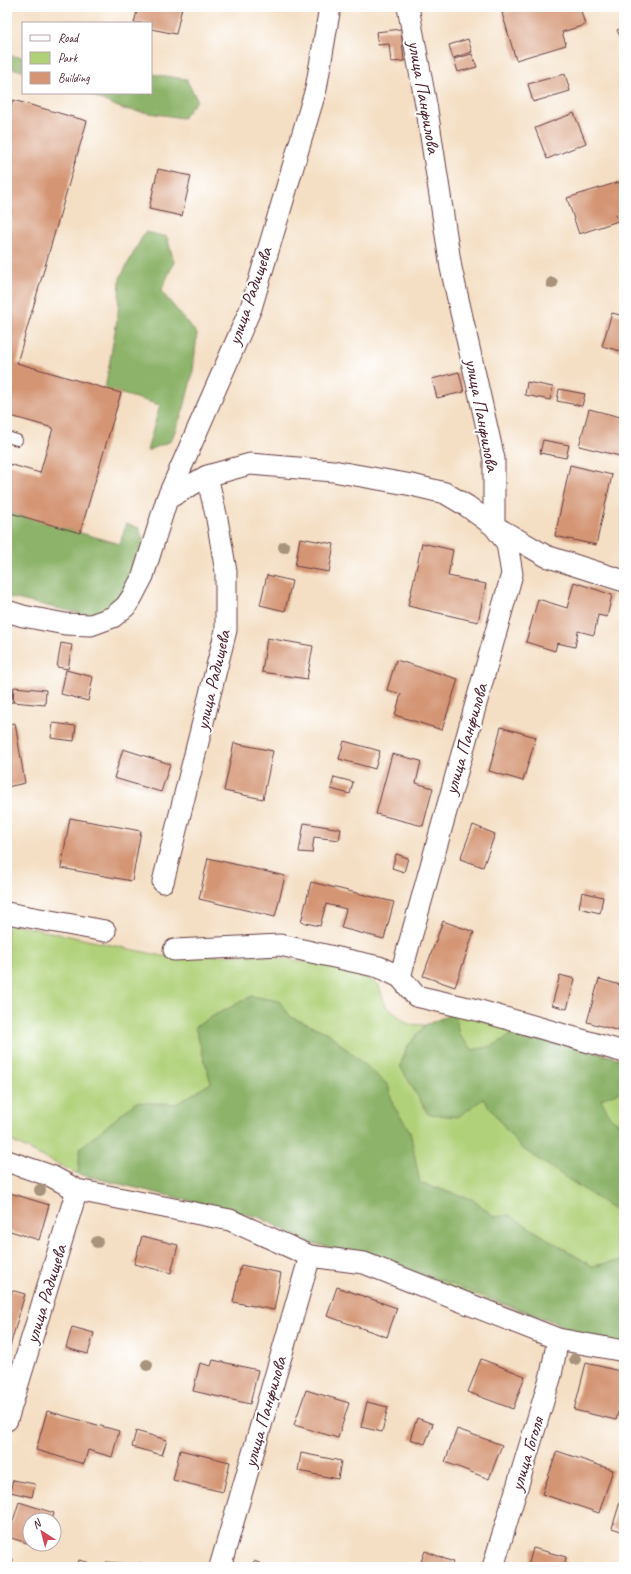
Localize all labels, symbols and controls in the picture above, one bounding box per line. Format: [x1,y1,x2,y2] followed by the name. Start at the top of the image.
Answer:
[22,22,152,94] legend
[58,30,80,46] text: Road
[402,38,446,157] street label: улица Панфилова
[58,50,79,66] text: Park
[58,70,90,86] text: Building
[222,242,278,349] street label: улица Радищева
[459,356,505,475] street label: улица Панфилова
[190,626,237,733] street label: улица Радищева
[438,679,494,798] street label: улица Панфилова
[19,1240,73,1347] street label: улица Радищева
[237,1352,293,1471] street label: улица Панфилова
[504,1413,550,1495] street label: улица Гоголя
[22,1512,62,1552] north arrow
[29,1515,45,1532] text: N

